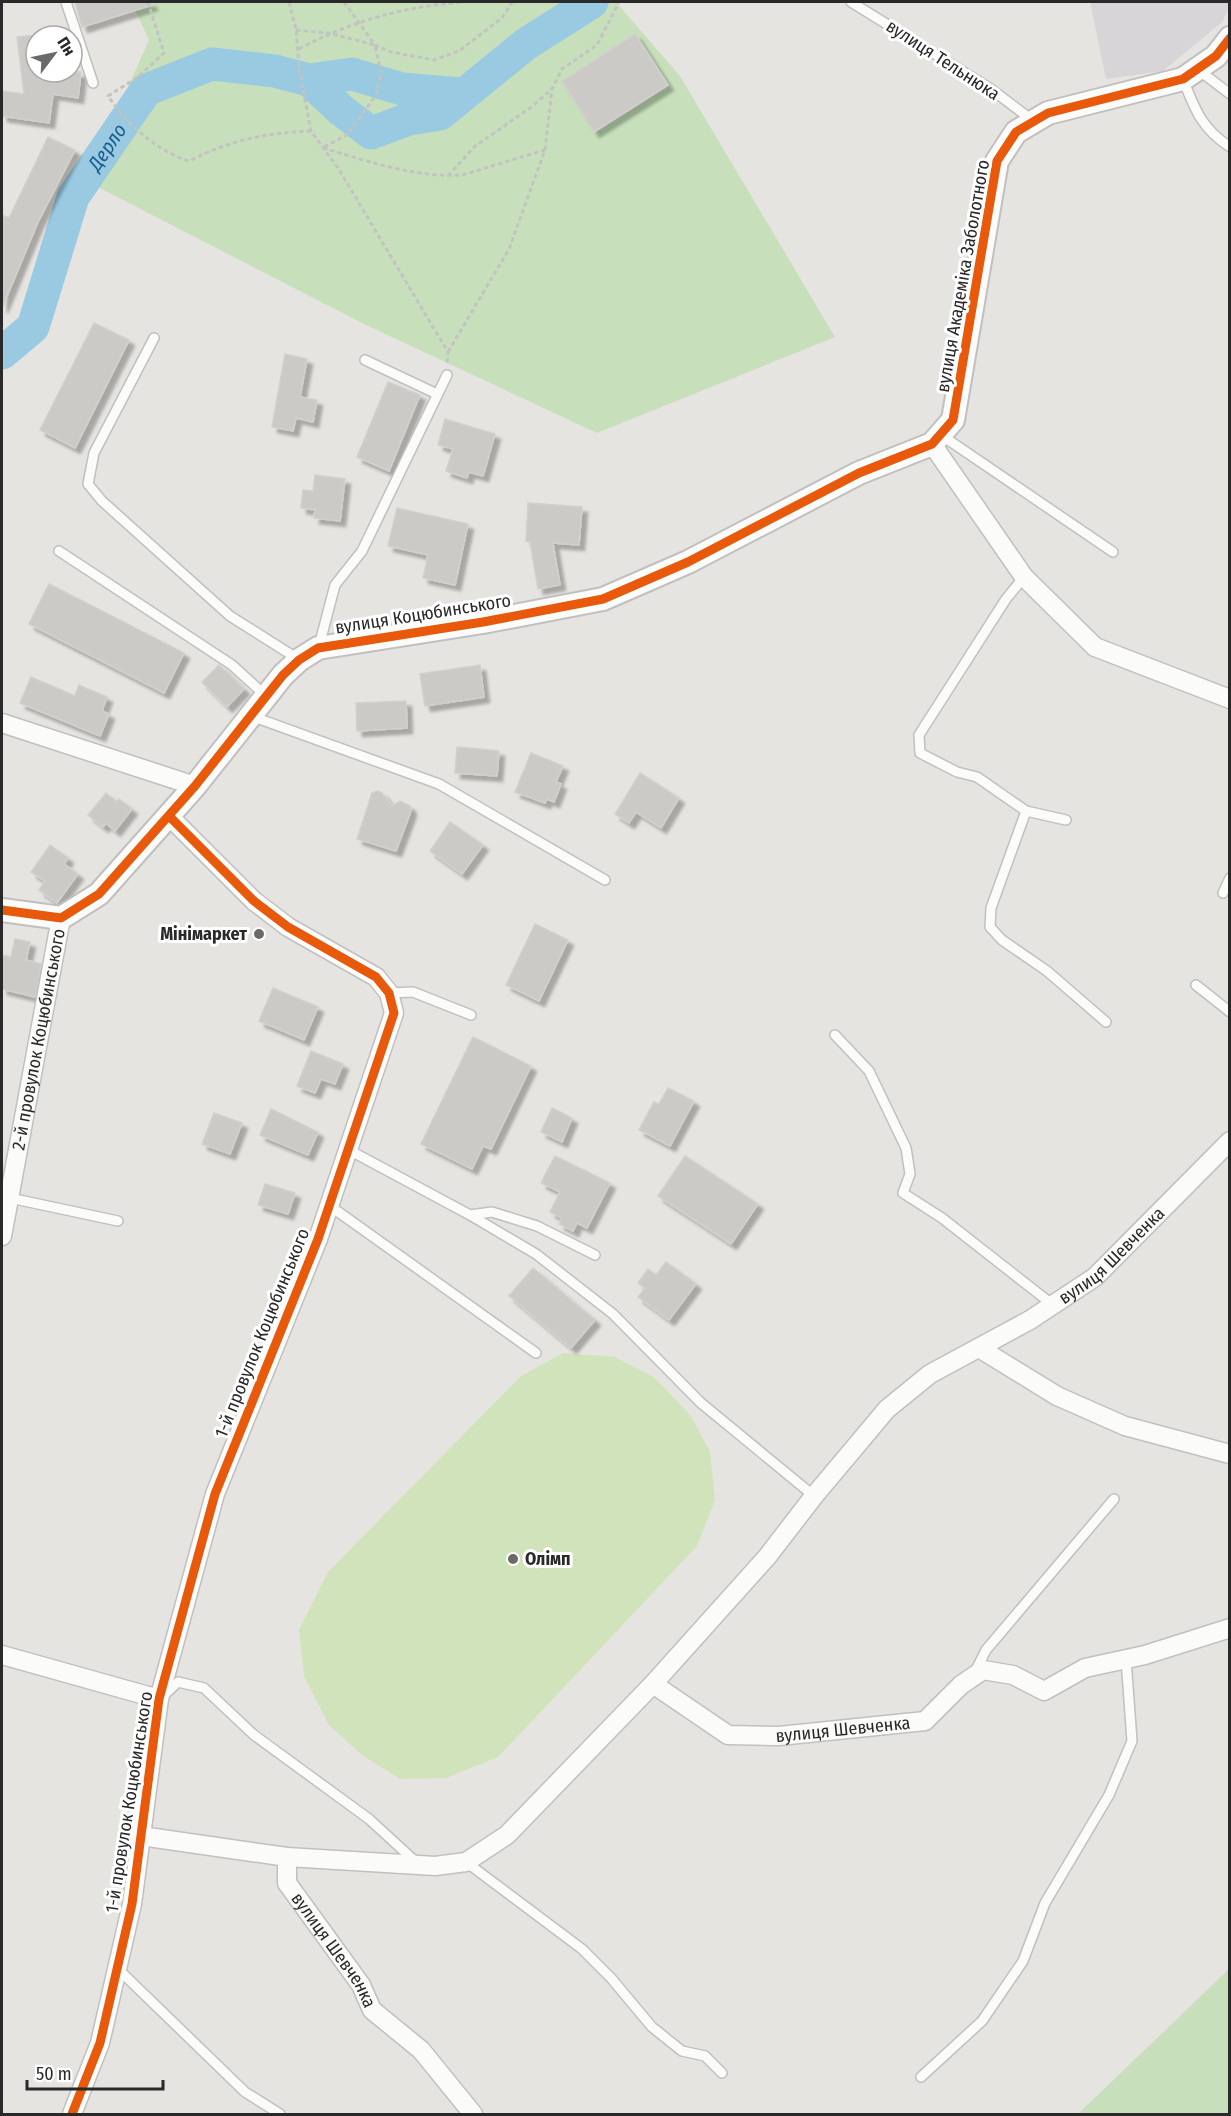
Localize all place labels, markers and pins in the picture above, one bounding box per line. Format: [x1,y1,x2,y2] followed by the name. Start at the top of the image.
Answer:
[160,923,247,945] place label: Мінімаркет
[252,927,266,941] marker: Мінімаркет
[525,1548,571,1570] place label: Олімп
[506,1552,520,1566] marker: Олімп

